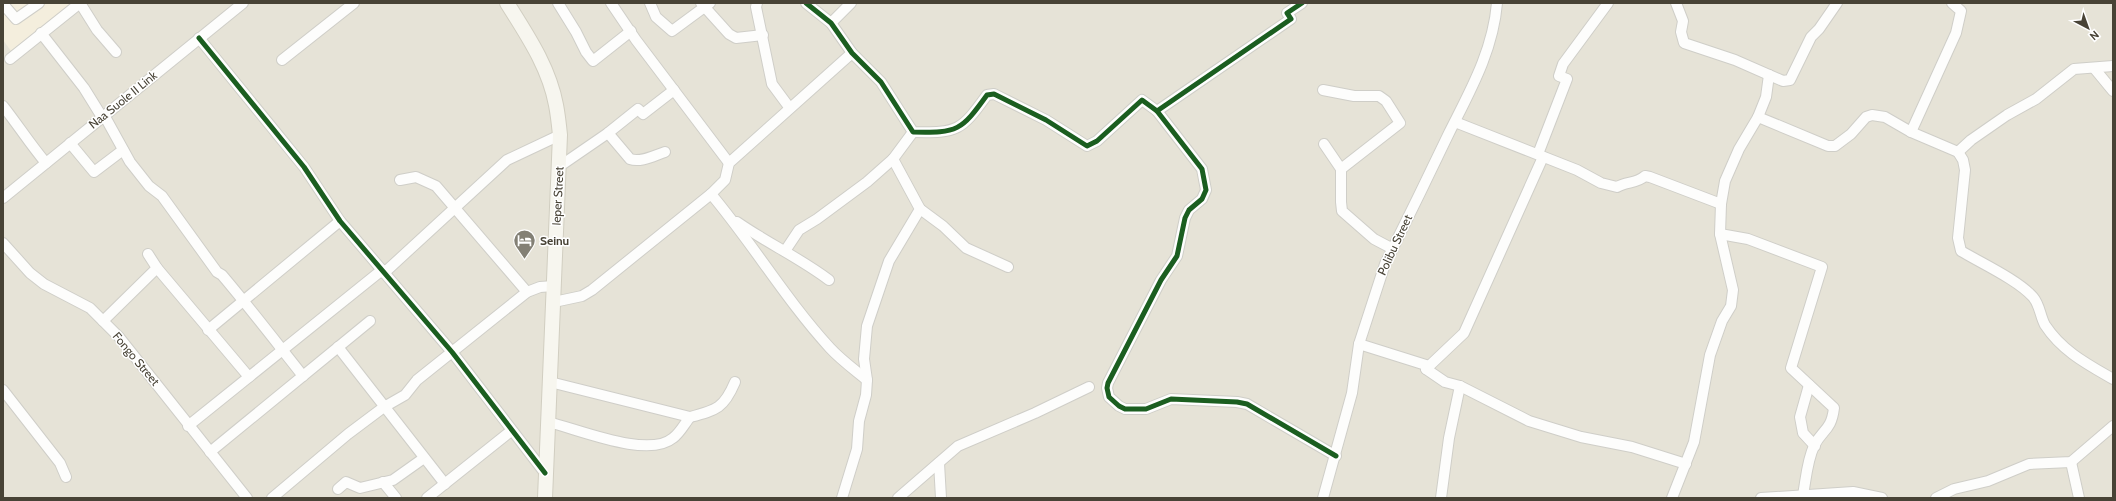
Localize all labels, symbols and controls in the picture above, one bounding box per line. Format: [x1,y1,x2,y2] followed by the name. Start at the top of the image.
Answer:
[2068,8,2108,48] north arrow
[2087,28,2102,43] text: N
[86,67,160,132] street label: Naa Suole II Link
[548,166,567,226] street label: Ieper Street
[1374,212,1415,277] street label: Polibu Street
[511,228,537,261] hotel icon: Seinu
[540,233,569,248] place label: Seinu
[110,329,163,388] street label: Fongo Street

